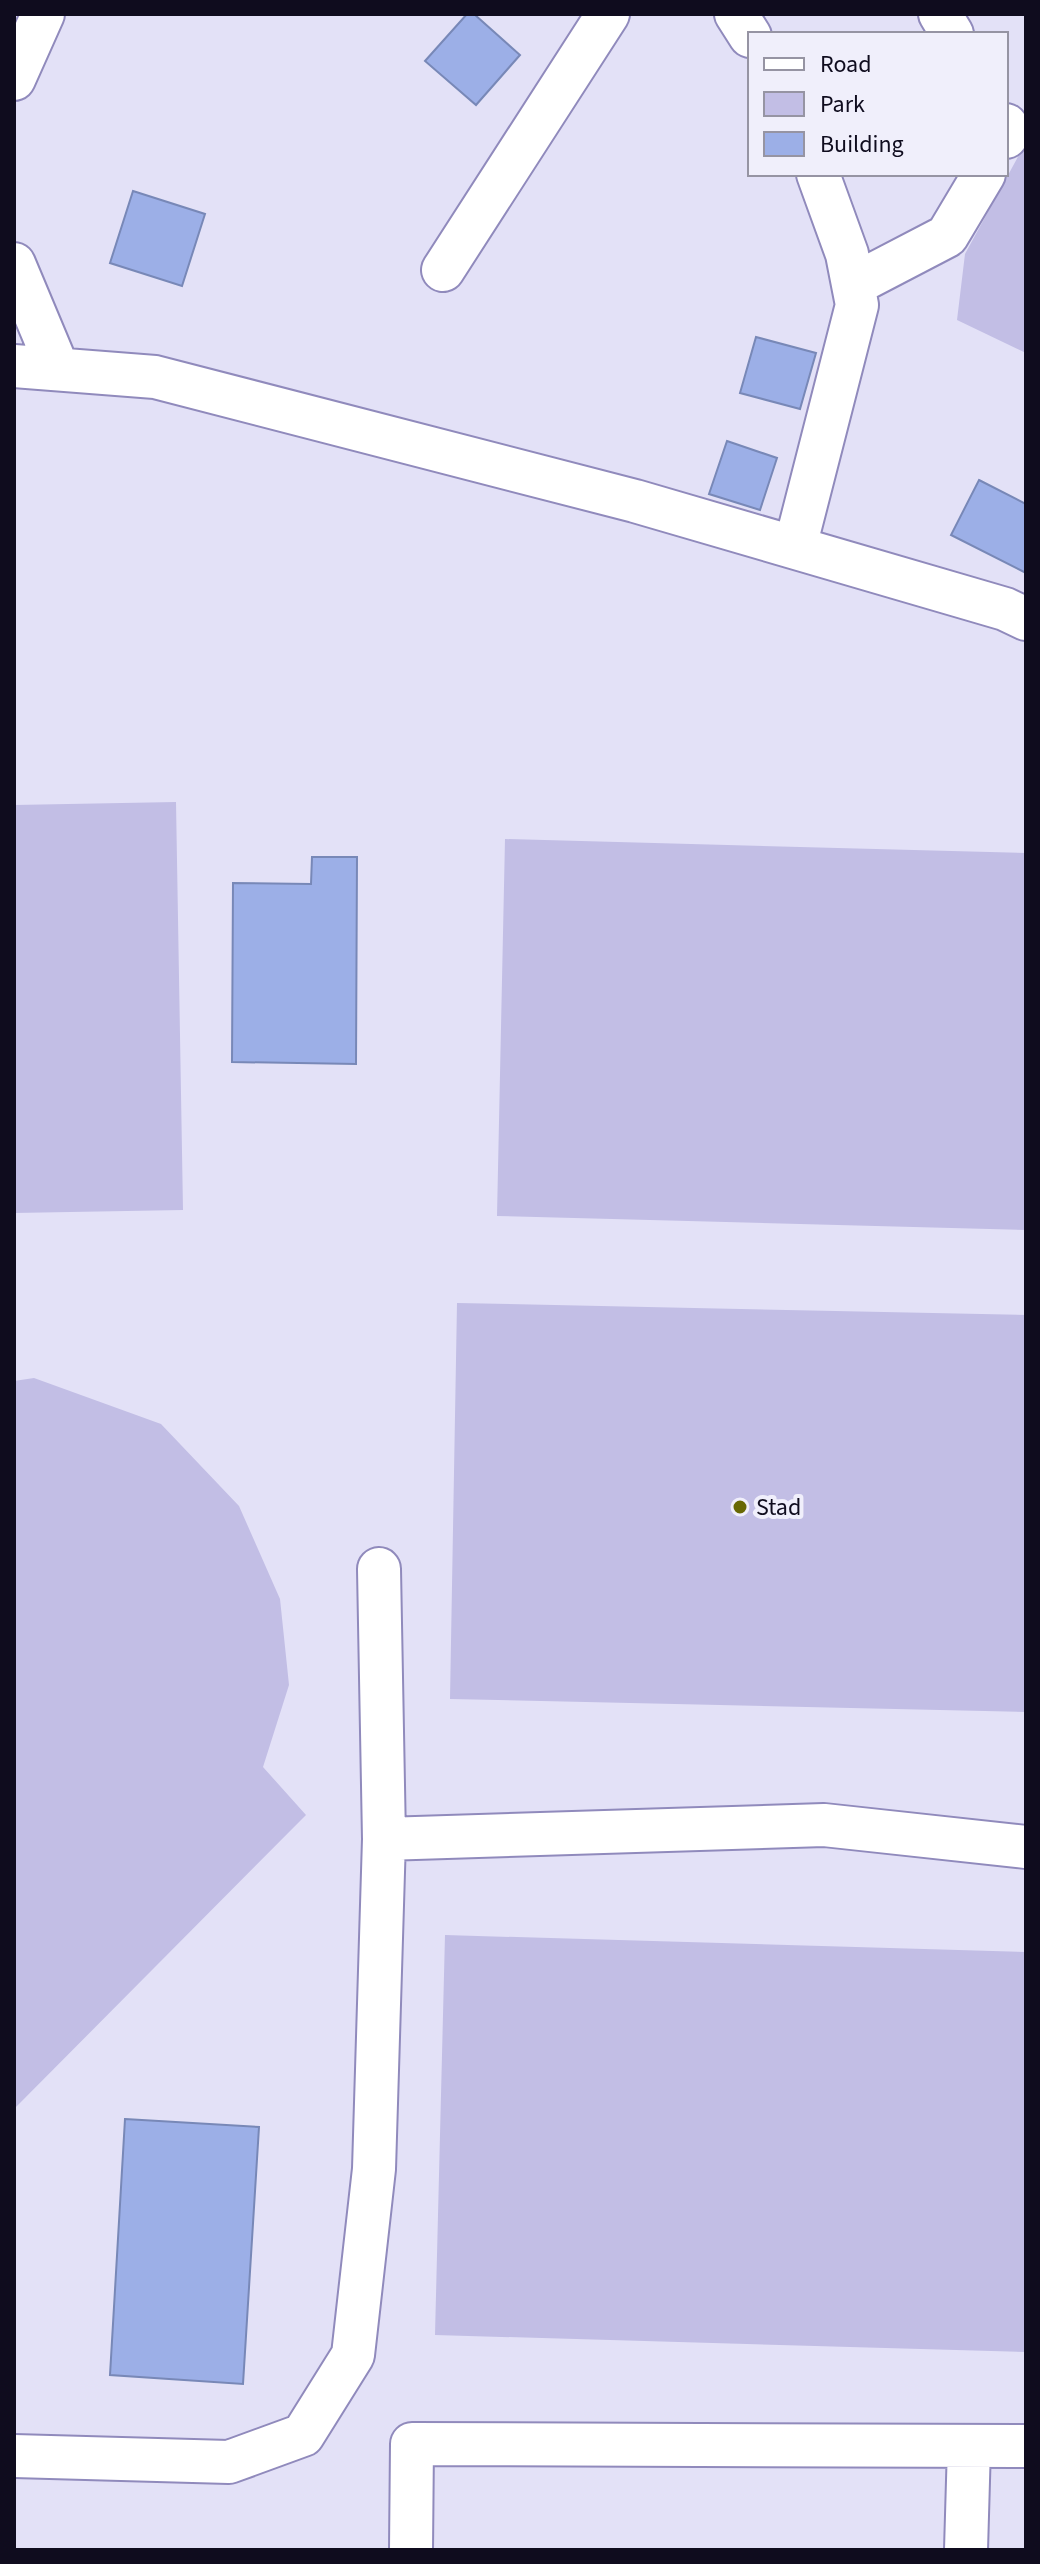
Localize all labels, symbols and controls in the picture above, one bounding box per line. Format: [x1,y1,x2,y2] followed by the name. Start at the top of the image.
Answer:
[748,32,1008,176] legend
[820,47,872,82] text: Road
[820,87,865,122] text: Park
[820,127,904,162] text: Building
[756,1490,801,1525] place label: Stad
[731,1498,749,1516] marker: Stad

